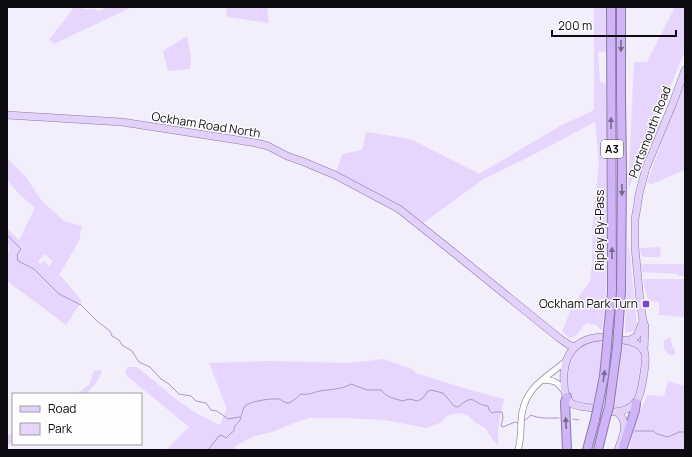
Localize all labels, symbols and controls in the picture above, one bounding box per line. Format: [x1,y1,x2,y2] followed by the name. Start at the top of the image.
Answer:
[552,12,676,38] scale bar
[558,17,592,34] text: 200 m
[618,40,624,53] one-way arrow
[624,84,675,180] street label: Portsmouth Road
[150,108,262,142] street label: Ockham Road North
[608,116,614,129] one-way arrow
[601,140,623,158] road number: A3
[619,184,625,197] one-way arrow
[591,190,608,270] street label: Ripley By-Pass
[609,246,615,259] one-way arrow
[539,295,638,312] place label: Ockham Park Turn
[641,299,651,309] marker: Ockham Park Turn
[601,370,607,382] one-way arrow
[12,393,142,445] legend
[48,400,76,417] text: Road
[563,417,570,429] one-way arrow
[48,420,73,437] text: Park

